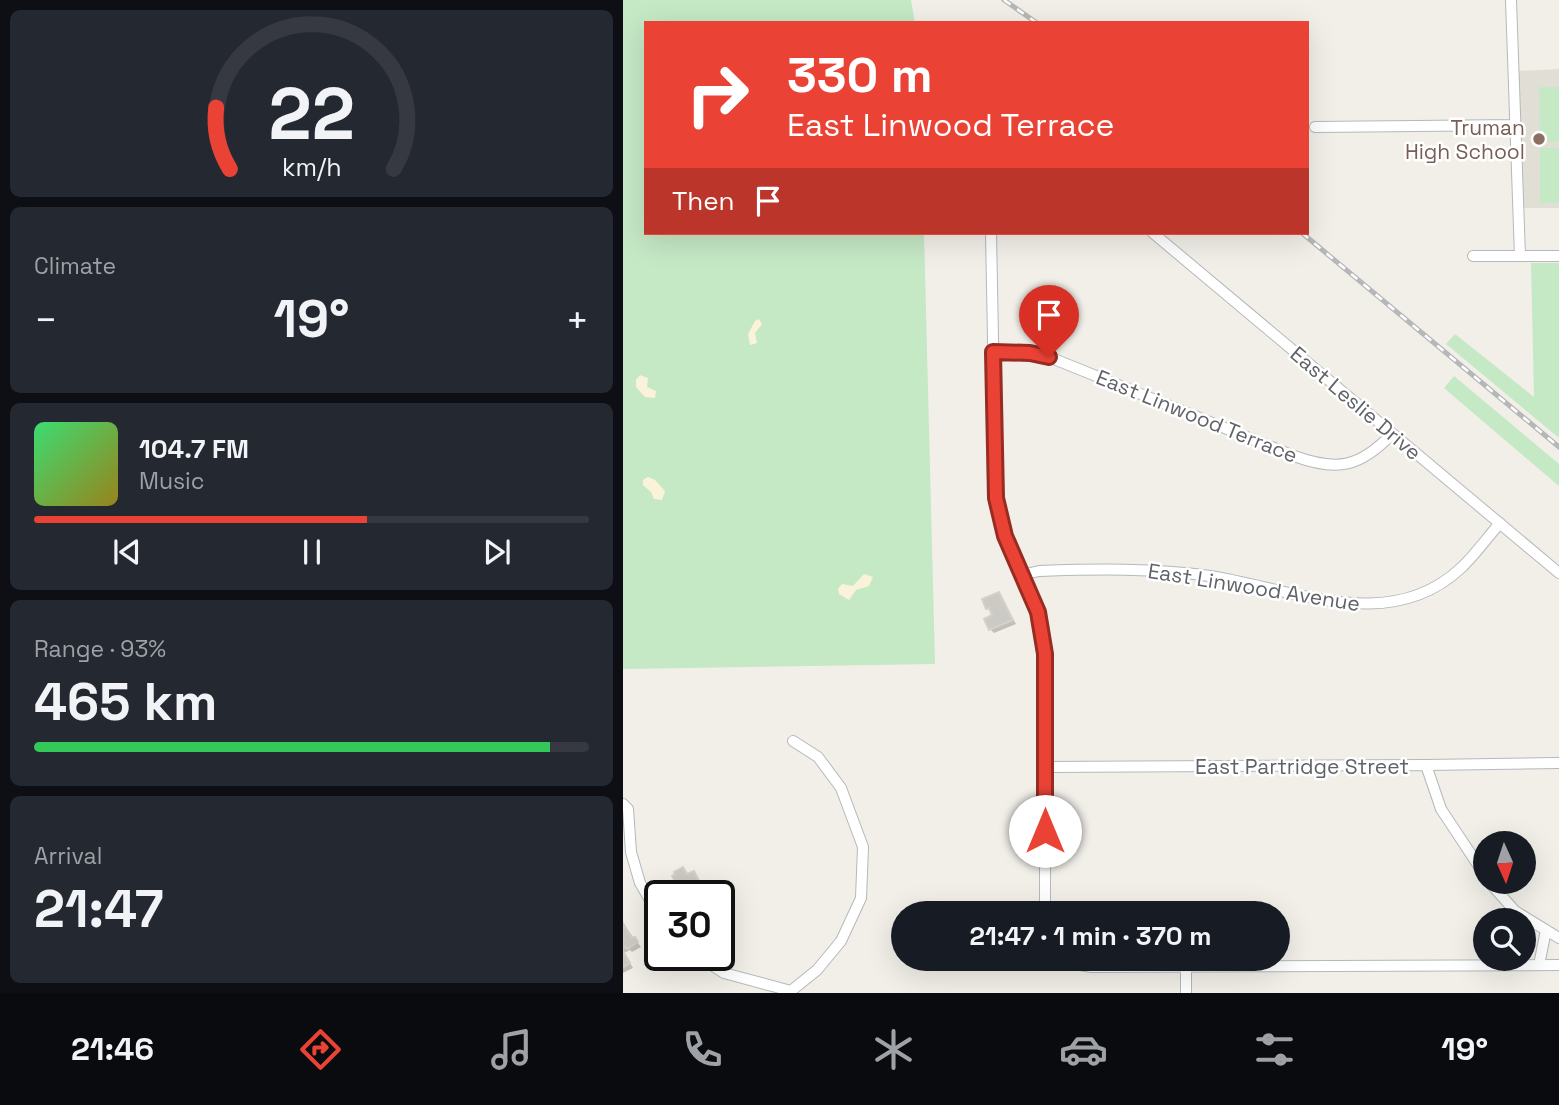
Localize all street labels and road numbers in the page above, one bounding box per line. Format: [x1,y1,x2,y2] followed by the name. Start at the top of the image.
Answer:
[1285,340,1427,466] street label: East Leslie Drive
[1092,363,1302,469] street label: East Linwood Terrace
[1146,557,1362,617] street label: East Linwood Avenue
[1195,753,1409,780] street label: East Partridge Street

